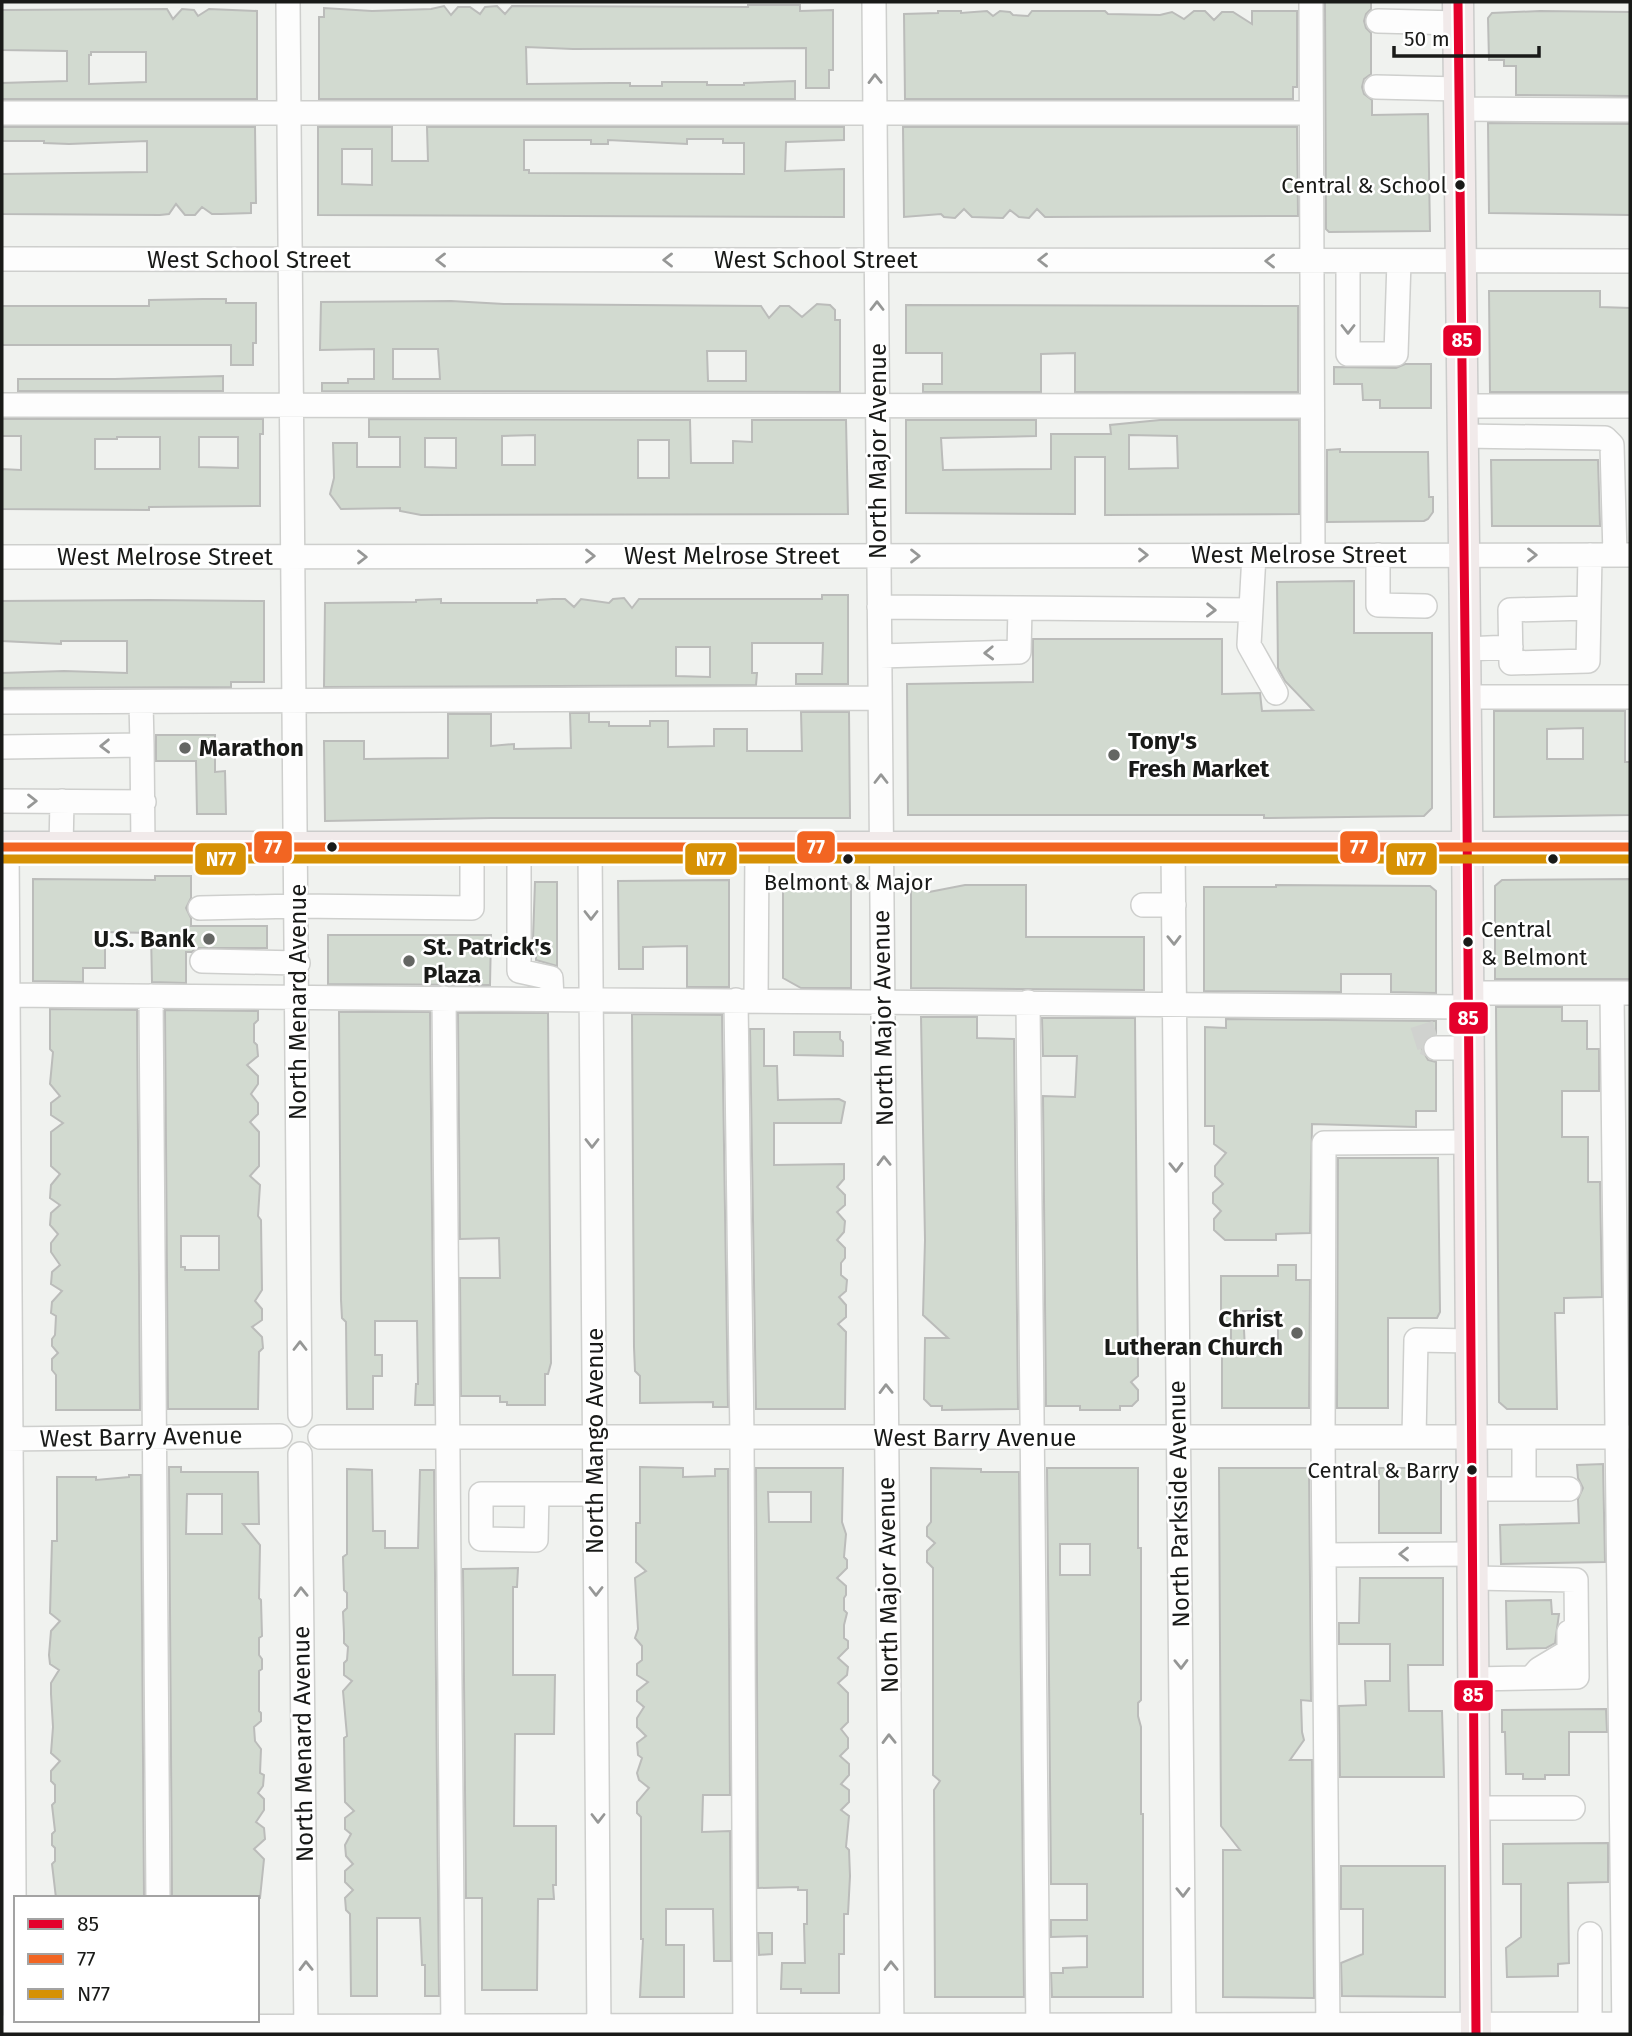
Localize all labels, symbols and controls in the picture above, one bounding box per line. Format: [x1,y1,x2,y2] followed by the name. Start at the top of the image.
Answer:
[1394,14,1539,58] scale bar
[1404,26,1450,52] text: 50 m
[867,73,882,84] one-way arrow
[1281,172,1447,199] place label: Central & School
[1453,178,1467,192] marker: Central & School
[147,246,351,274] street label: West School Street
[714,246,918,274] street label: West School Street
[435,252,445,268] one-way arrow
[662,252,673,268] one-way arrow
[1037,252,1047,268] one-way arrow
[1264,253,1275,268] one-way arrow
[869,301,885,311] one-way arrow
[1340,324,1356,335] one-way arrow
[1442,324,1482,357] line badge: 85
[1451,329,1473,352] text: 85
[864,343,892,559] street label: North Major Avenue
[1191,541,1407,569] street label: West Melrose Street
[624,542,840,570] street label: West Melrose Street
[57,543,273,571] street label: West Melrose Street
[1138,547,1148,563] one-way arrow
[1528,547,1538,563] one-way arrow
[585,548,595,564] one-way arrow
[910,548,921,564] one-way arrow
[357,549,368,565] one-way arrow
[1206,602,1217,618] one-way arrow
[983,645,994,661] one-way arrow
[1128,727,1270,783] place label: Tony's Fresh Market
[199,734,304,762] place label: Marathon
[99,738,110,754] one-way arrow
[177,740,193,756] marker: Marathon
[1106,747,1122,763] marker: Tony's Fresh Market
[873,773,889,784] one-way arrow
[27,793,38,809] one-way arrow
[253,830,293,864] line badge: 77
[796,830,836,864] line badge: 77
[1339,830,1379,864] line badge: 77
[264,836,282,859] text: 77
[807,836,825,859] text: 77
[1350,836,1368,859] text: 77
[325,840,339,854] unlabelled marker
[194,842,247,876] line badge: N77
[684,842,738,876] line badge: N77
[1385,842,1438,876] line badge: N77
[206,848,236,871] text: N77
[696,848,726,871] text: N77
[1396,848,1426,871] text: N77
[841,852,855,866] marker: Belmont & Major
[1546,852,1560,866] unlabelled marker
[764,869,933,896] place label: Belmont & Major
[284,884,312,1120] street label: North Menard Avenue
[583,910,598,921] one-way arrow
[867,910,899,1126] street label: North Major Avenue
[1481,916,1587,971] place label: Central & Belmont
[94,925,196,953] place label: U.S. Bank
[201,931,217,947] marker: U.S. Bank
[423,933,552,989] place label: St. Patrick's Plaza
[1166,935,1182,945] one-way arrow
[1461,935,1475,949] marker: Central & Belmont
[401,953,417,969] marker: St. Patrick's Plaza
[1448,1001,1489,1035] line badge: 85
[1457,1007,1479,1030] text: 85
[584,1138,600,1149] one-way arrow
[876,1155,892,1166] one-way arrow
[1168,1162,1184,1173] one-way arrow
[1104,1305,1284,1361] place label: Christ Lutheran Church
[1289,1325,1305,1341] marker: Christ Lutheran Church
[581,1328,609,1554] street label: North Mango Avenue
[292,1341,308,1351] one-way arrow
[1163,1380,1195,1628] street label: North Parkside Avenue
[878,1383,894,1393] one-way arrow
[39,1421,243,1453] street label: West Barry Avenue
[874,1424,1076,1452] street label: West Barry Avenue
[1308,1457,1459,1484] place label: Central & Barry
[1465,1463,1479,1477] marker: Central & Barry
[872,1477,904,1693] street label: North Major Avenue
[1398,1546,1409,1562] one-way arrow
[294,1586,309,1597] one-way arrow
[588,1586,604,1597] one-way arrow
[287,1626,319,1862] street label: North Menard Avenue
[1173,1659,1188,1670] one-way arrow
[1453,1679,1494,1712] line badge: 85
[1462,1684,1484,1707] text: 85
[881,1733,897,1743] one-way arrow
[590,1814,606,1824] one-way arrow
[1175,1887,1191,1897] one-way arrow
[14,1896,259,2022] legend
[77,1911,99,1937] text: 85
[77,1946,96,1972] text: 77
[298,1960,314,1971] one-way arrow
[883,1960,899,1971] one-way arrow
[77,1981,110,2007] text: N77

